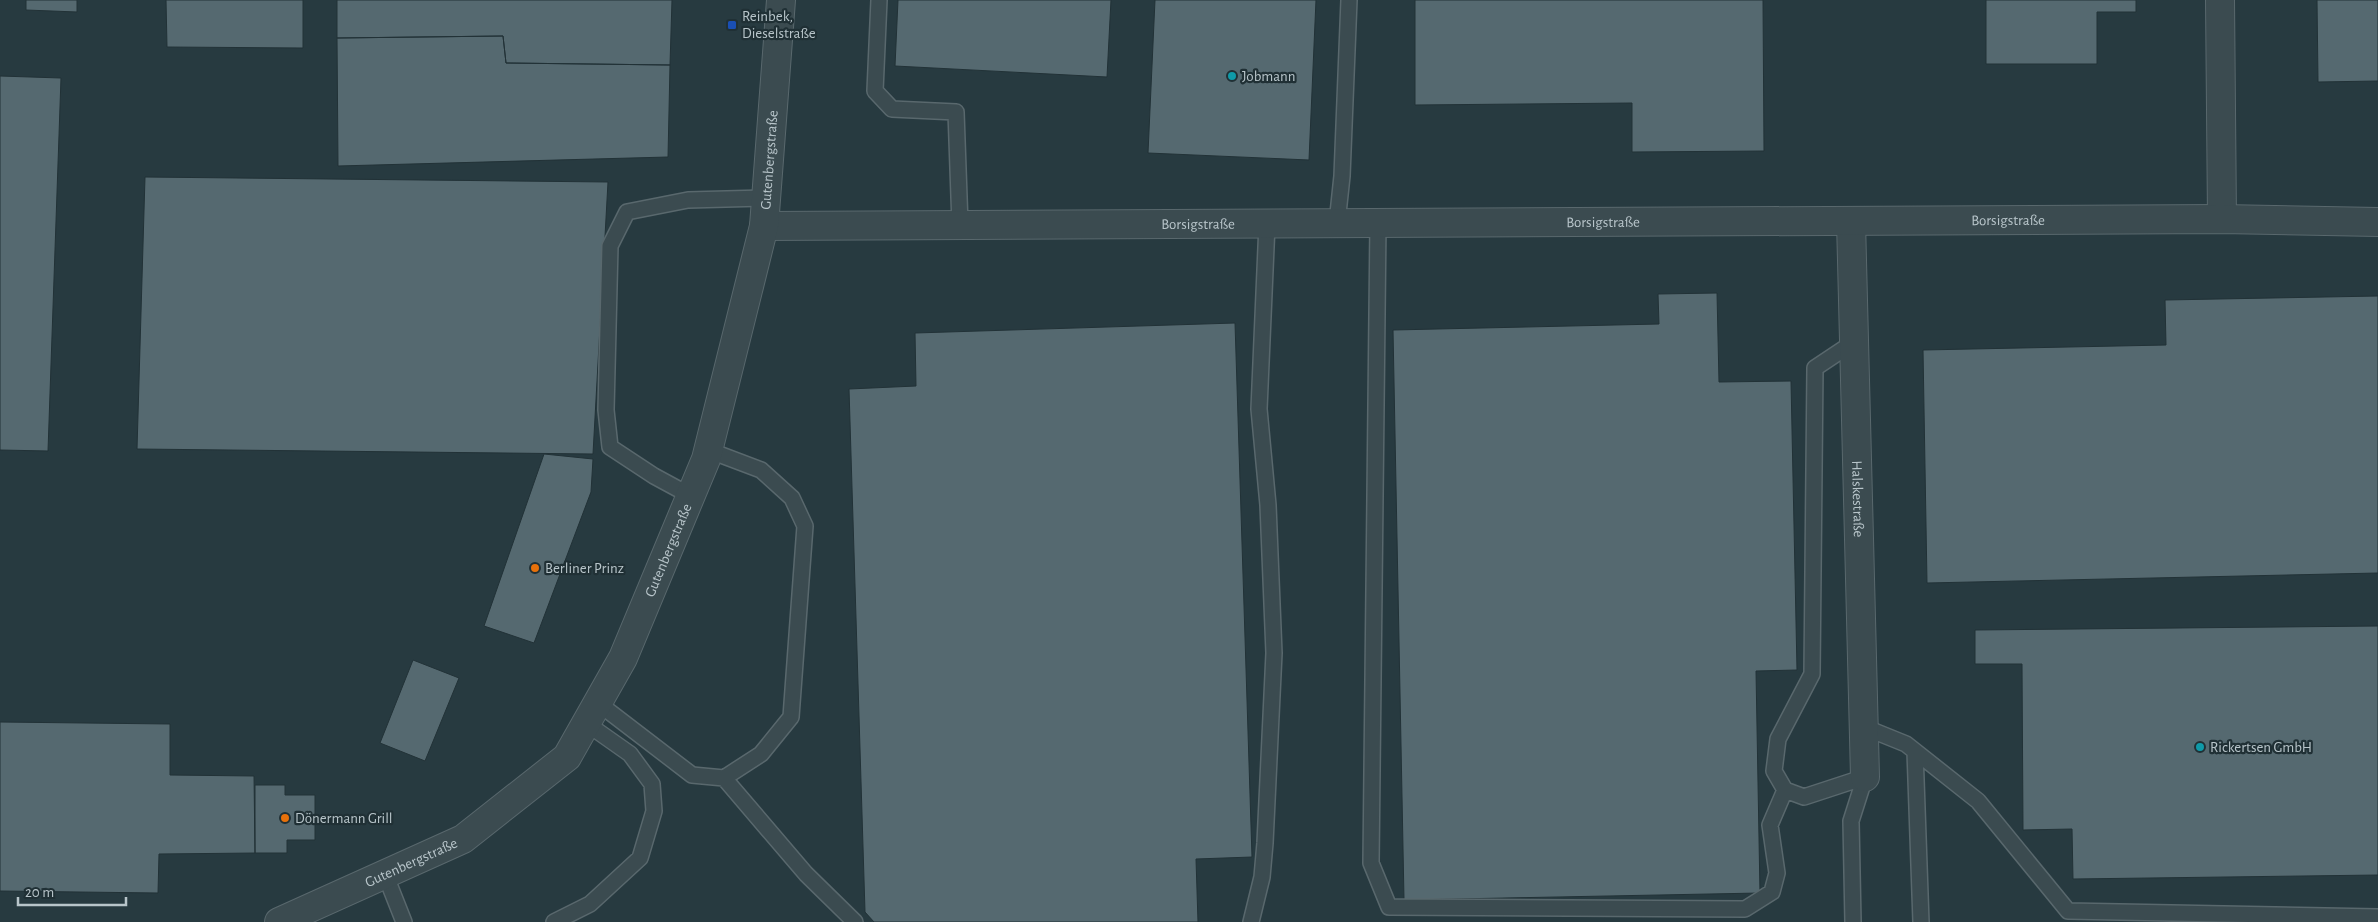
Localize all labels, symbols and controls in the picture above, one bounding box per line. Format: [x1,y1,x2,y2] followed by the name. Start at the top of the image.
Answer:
[742,9,816,41] place label: Reinbek, Dieselstraße
[726,19,738,31] marker: Reinbek, Dieselstraße
[1242,69,1295,84] place label: Jobmann
[1226,70,1238,82] marker: Jobmann
[758,110,780,210] street label: Gutenbergstraße
[1971,212,2045,228] street label: Borsigstraße
[1566,214,1640,230] street label: Borsigstraße
[1161,216,1235,232] street label: Borsigstraße
[1850,460,1866,538] street label: Halskestraße
[642,501,694,599] street label: Gutenbergstraße
[545,561,624,576] place label: Berliner Prinz
[529,562,541,574] marker: Berliner Prinz
[2210,740,2312,755] place label: Rickertsen GmbH
[2194,741,2206,753] marker: Rickertsen GmbH
[295,811,393,826] place label: Dönermann Grill
[279,812,291,824] marker: Dönermann Grill
[363,835,460,890] street label: Gutenbergstraße
[18,874,125,906] scale bar
[25,885,54,900] text: 20 m

